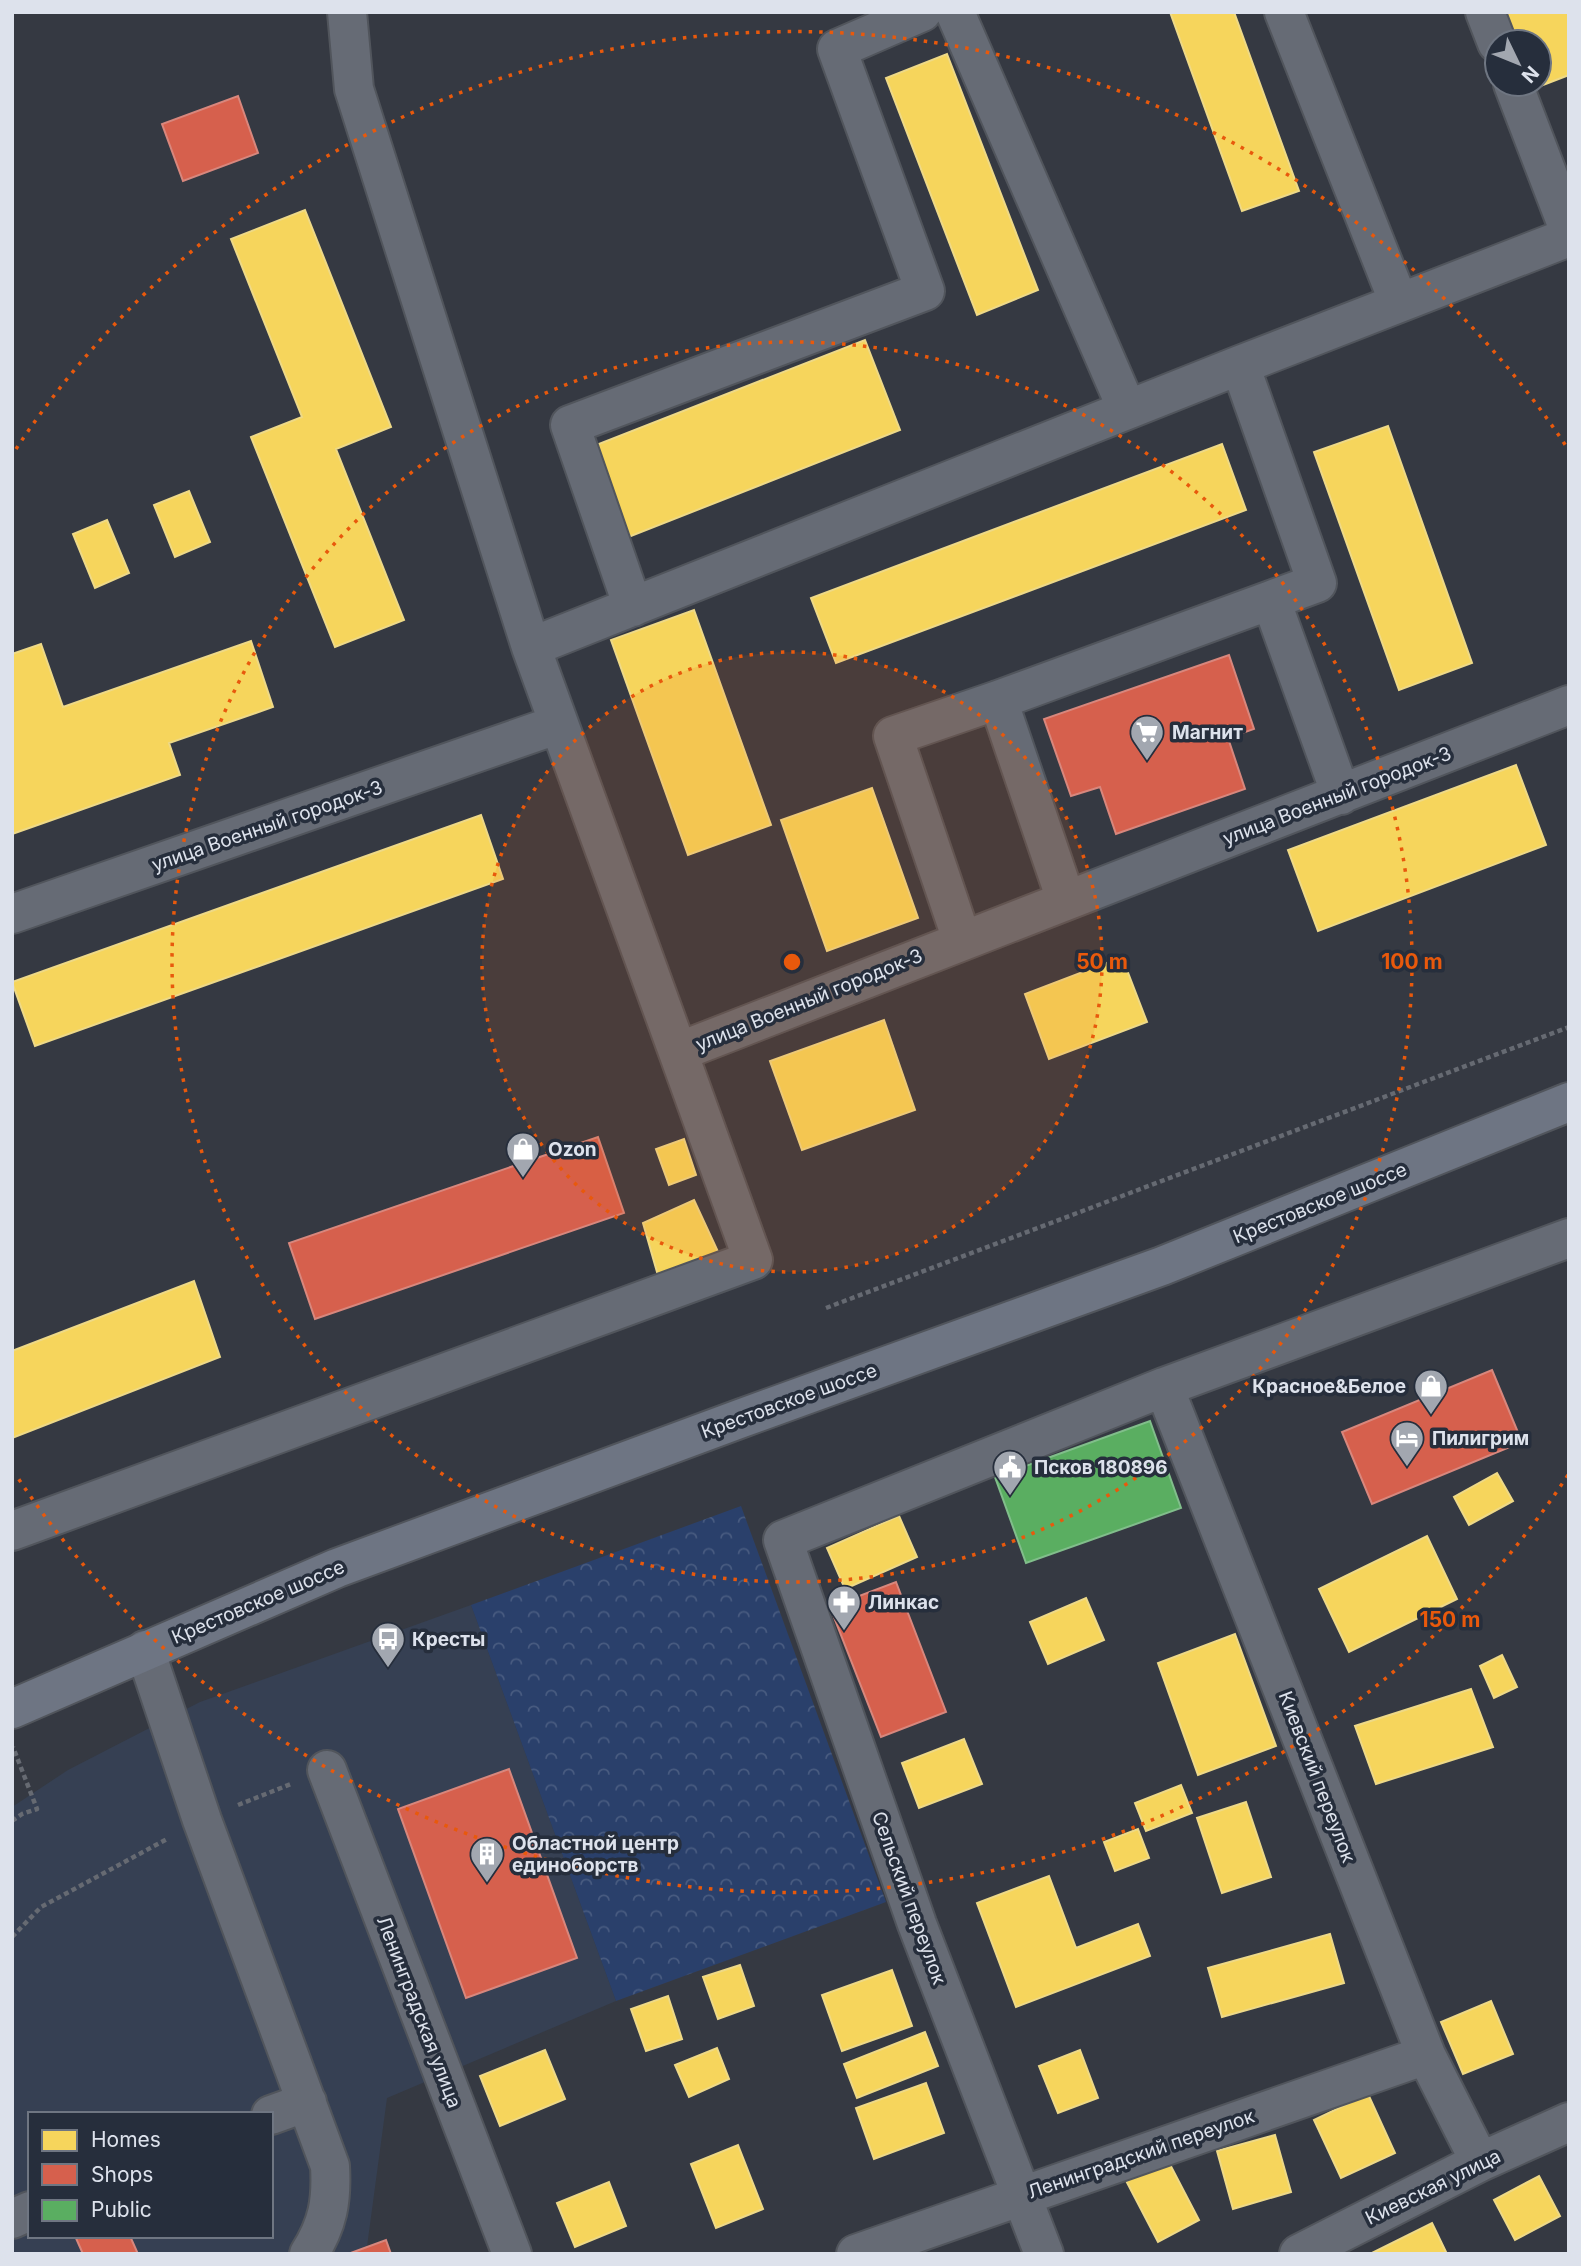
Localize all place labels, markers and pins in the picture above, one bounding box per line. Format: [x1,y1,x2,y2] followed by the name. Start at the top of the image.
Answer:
[1128,713,1166,762] supermarket icon: Магнит
[1172,721,1243,744] place label: Магнит
[780,950,804,974] centre of rings
[504,1130,542,1179] shop icon: Ozon
[548,1138,597,1161] place label: Ozon
[1412,1367,1450,1416] shop icon: Красное&Белое
[1252,1375,1406,1398] place label: Красное&Белое
[1388,1419,1426,1468] hotel icon: Пилигрим
[1432,1427,1529,1450] place label: Пилигрим
[991,1448,1029,1497] public building icon: Псков 180896
[1034,1456,1168,1479] place label: Псков 180896
[825,1583,863,1632] pharmacy icon: Линкас
[868,1591,939,1614] place label: Линкас
[369,1620,407,1669] bus stop icon: Кресты
[412,1628,485,1651] place label: Кресты
[512,1832,679,1877] place label: Областной центр единоборств
[468,1835,506,1884] building icon: Областной центр единоборств

